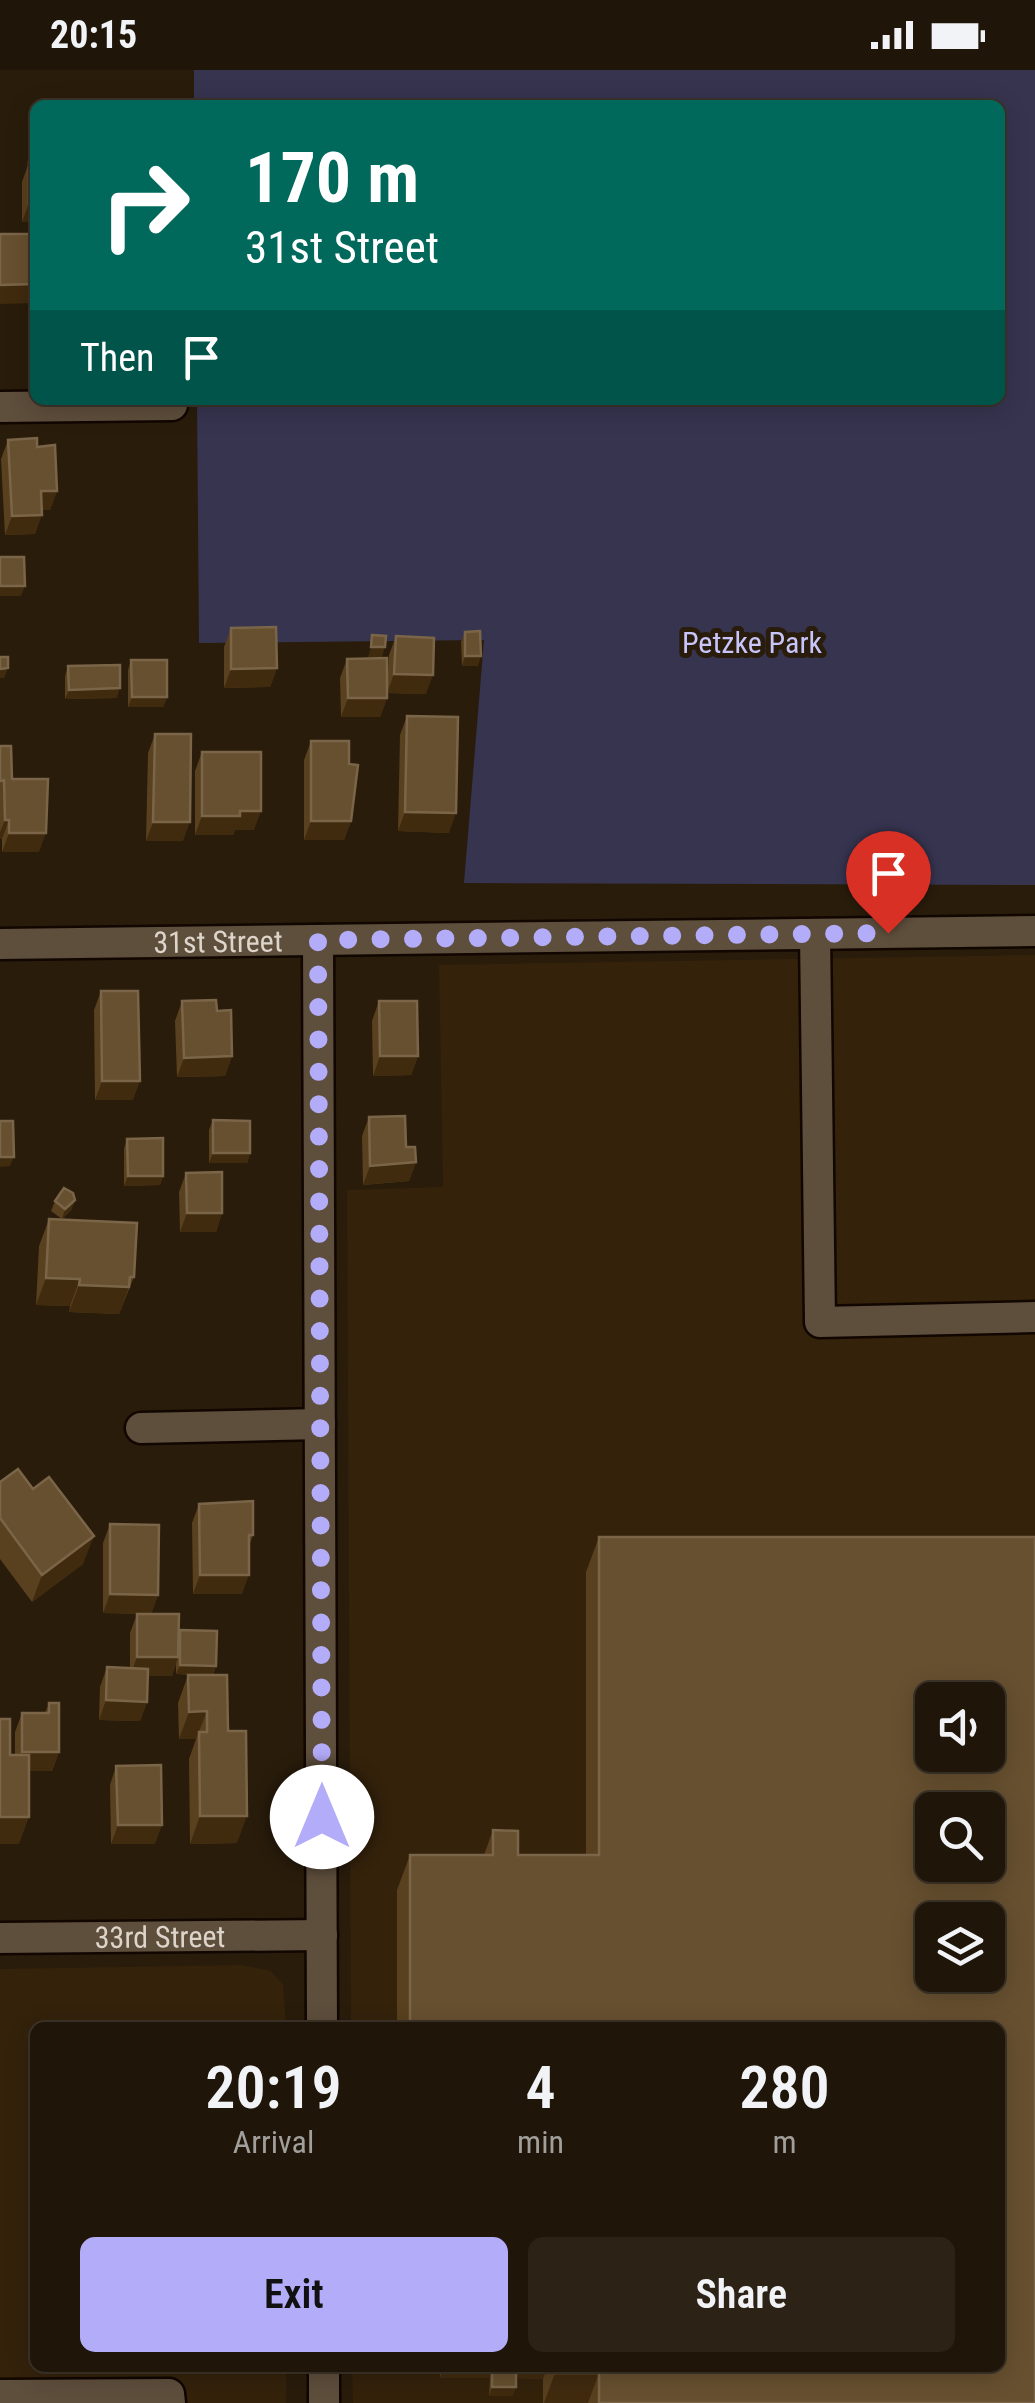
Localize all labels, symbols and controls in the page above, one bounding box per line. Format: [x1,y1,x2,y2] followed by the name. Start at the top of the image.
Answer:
[50,13,137,57] text: 20:15
[245,137,419,219] text: 170 m
[80,140,210,270] icon: right
[245,221,439,274] text: 31st Street
[174,330,229,385] icon: arrive
[80,336,154,380] text: Then
[682,625,823,660] park label: Petzke Park
[846,831,931,934] pin
[861,846,916,901] icon: arrive
[153,923,283,960] street label: 31st Street
[915,1682,1005,1992] map controls
[915,1682,1005,1772] button: sound
[270,1765,374,1869] position arrow
[915,1792,1005,1882] button: search
[915,1902,1005,1992] button: layers
[95,1918,225,1955] street label: 33rd Street
[205,2052,342,2123] text: 20:19
[525,2052,556,2123] text: 4
[739,2052,830,2123] text: 280
[233,2123,314,2161] text: Arrival
[517,2123,564,2161] text: min
[772,2123,797,2161] text: m
[80,2237,508,2352] button: Exit
[528,2237,955,2352] button: Share

